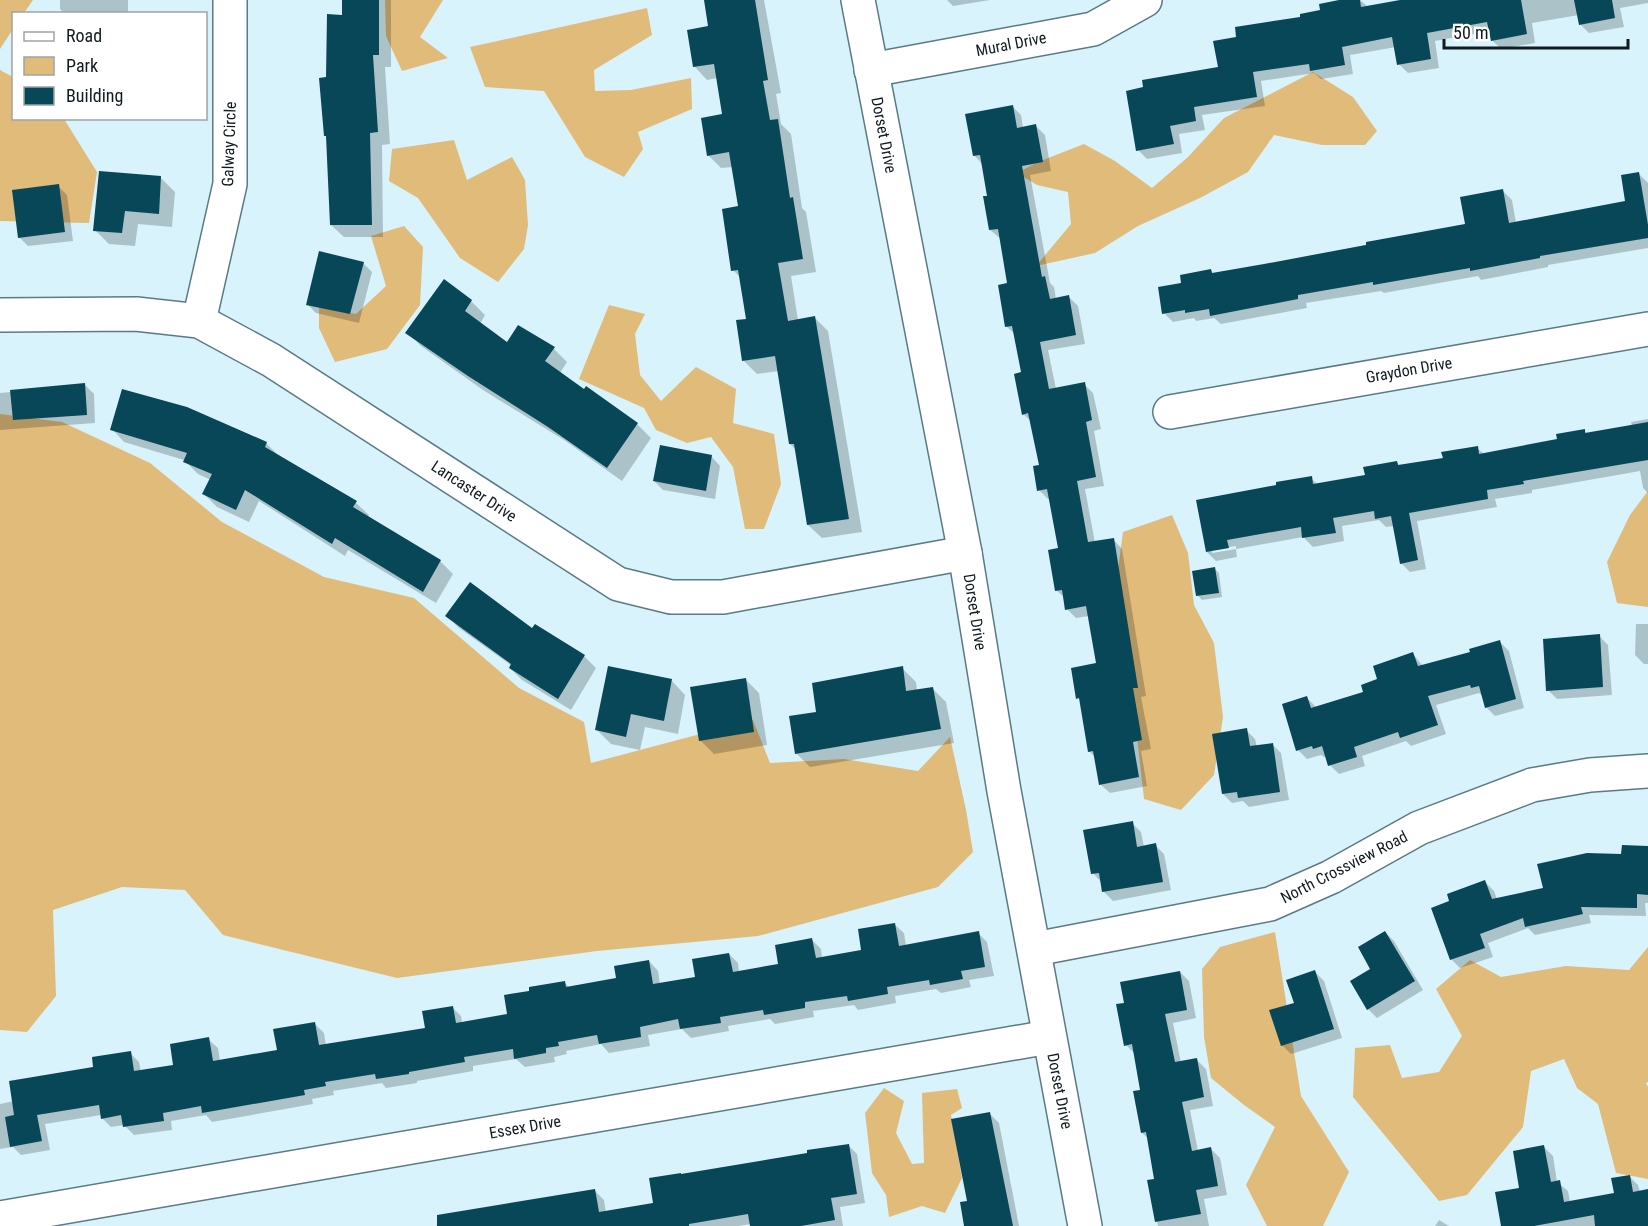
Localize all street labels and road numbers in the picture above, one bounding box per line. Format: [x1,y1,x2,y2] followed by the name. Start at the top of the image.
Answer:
[974,28,1048,60] street label: Mural Drive
[867,95,901,175] street label: Dorset Drive
[218,101,240,187] street label: Galway Circle
[1364,353,1454,387] street label: Graydon Drive
[428,456,520,526] street label: Lancaster Drive
[960,572,990,652] street label: Dorset Drive
[1277,827,1411,907] street label: North Crossview Road
[1043,1051,1077,1131] street label: Dorset Drive
[488,1111,562,1143] street label: Essex Drive

